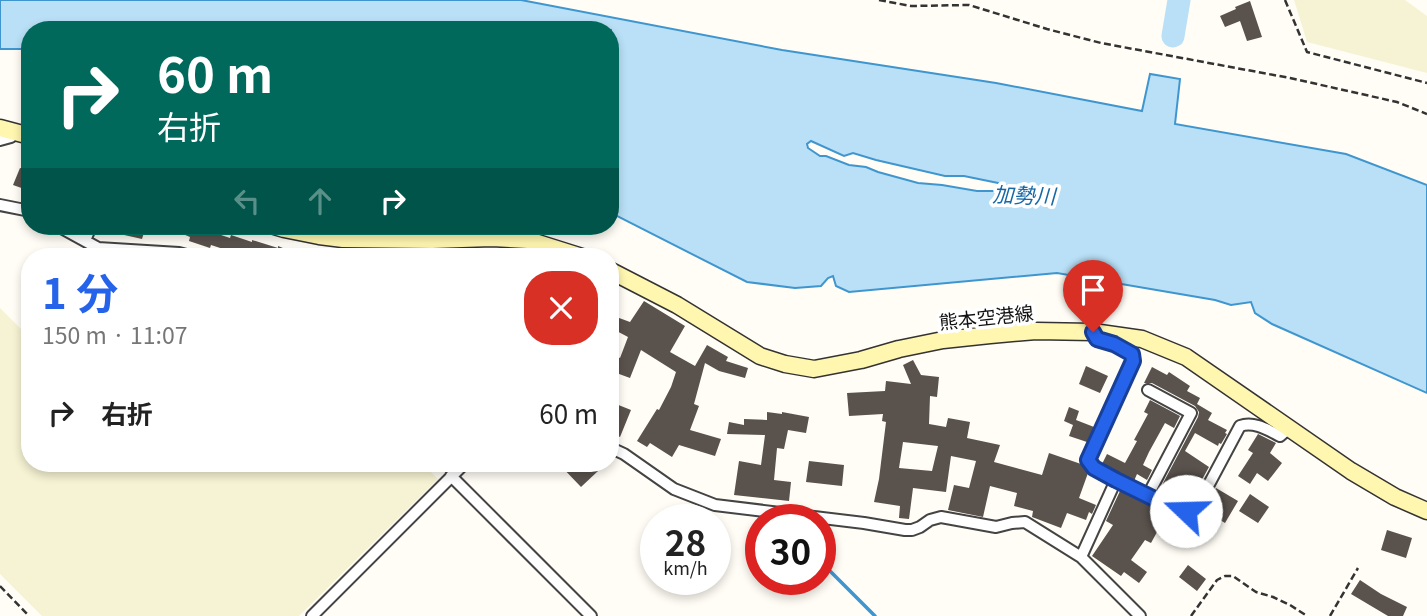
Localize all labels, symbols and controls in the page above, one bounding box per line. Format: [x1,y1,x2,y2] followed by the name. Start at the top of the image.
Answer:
[157,36,273,107] text: 60 m
[42,49,133,140] icon: right
[157,102,221,148] text: 右折
[992,178,1058,210] water label: 加勢川
[228,182,266,220] icon: left
[301,182,339,220] icon: ahead
[374,182,412,220] icon: right
[42,260,118,321] text: 1 分
[1063,260,1123,332] pin
[524,271,598,345] button: close
[1074,271,1112,309] icon: arrive
[937,298,1035,334] street label: 熊本空港線
[42,317,187,351] text: 150 m · 11:07
[42,394,80,432] icon: right
[101,394,153,431] text: 右折
[539,394,598,431] text: 60 m
[1149,474,1223,548] position arrow
[745,504,836,595] speed limit sign: 30
[665,515,706,566] text: 28
[663,554,708,580] text: km/h

